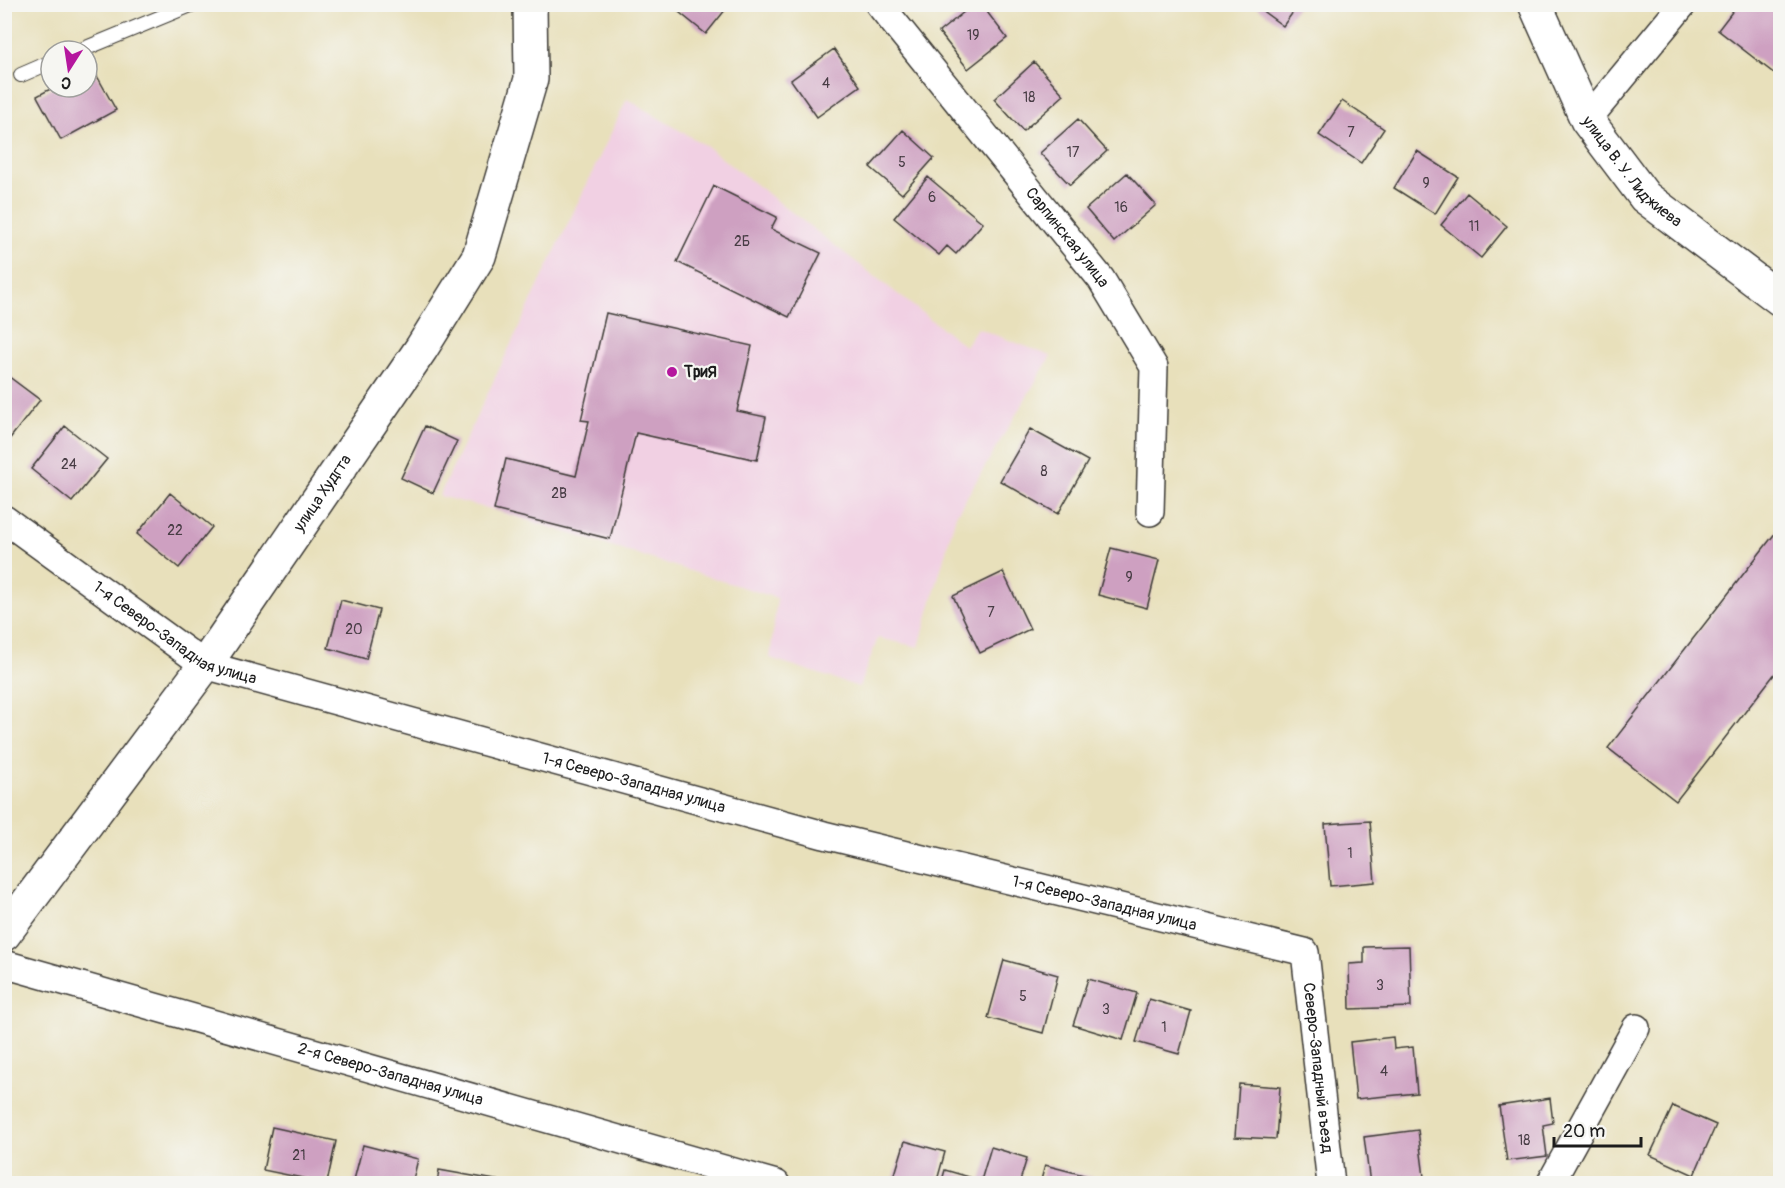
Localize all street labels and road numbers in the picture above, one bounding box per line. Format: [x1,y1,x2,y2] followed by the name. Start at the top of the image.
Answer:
[1577,111,1686,231] street label: улица В. У. Лиджиева
[1021,183,1114,291] street label: Сарпинская улица
[288,451,356,536] street label: улица Худгта
[89,577,259,689] street label: 1-я Северо-Западная улица
[540,748,728,817] street label: 1-я Северо-Западная улица
[1010,871,1199,935] street label: 1-я Северо-Западная улица
[1299,982,1338,1154] street label: Северо-Западный въезд
[296,1038,486,1110] street label: 2-я Северо-Западная улица

